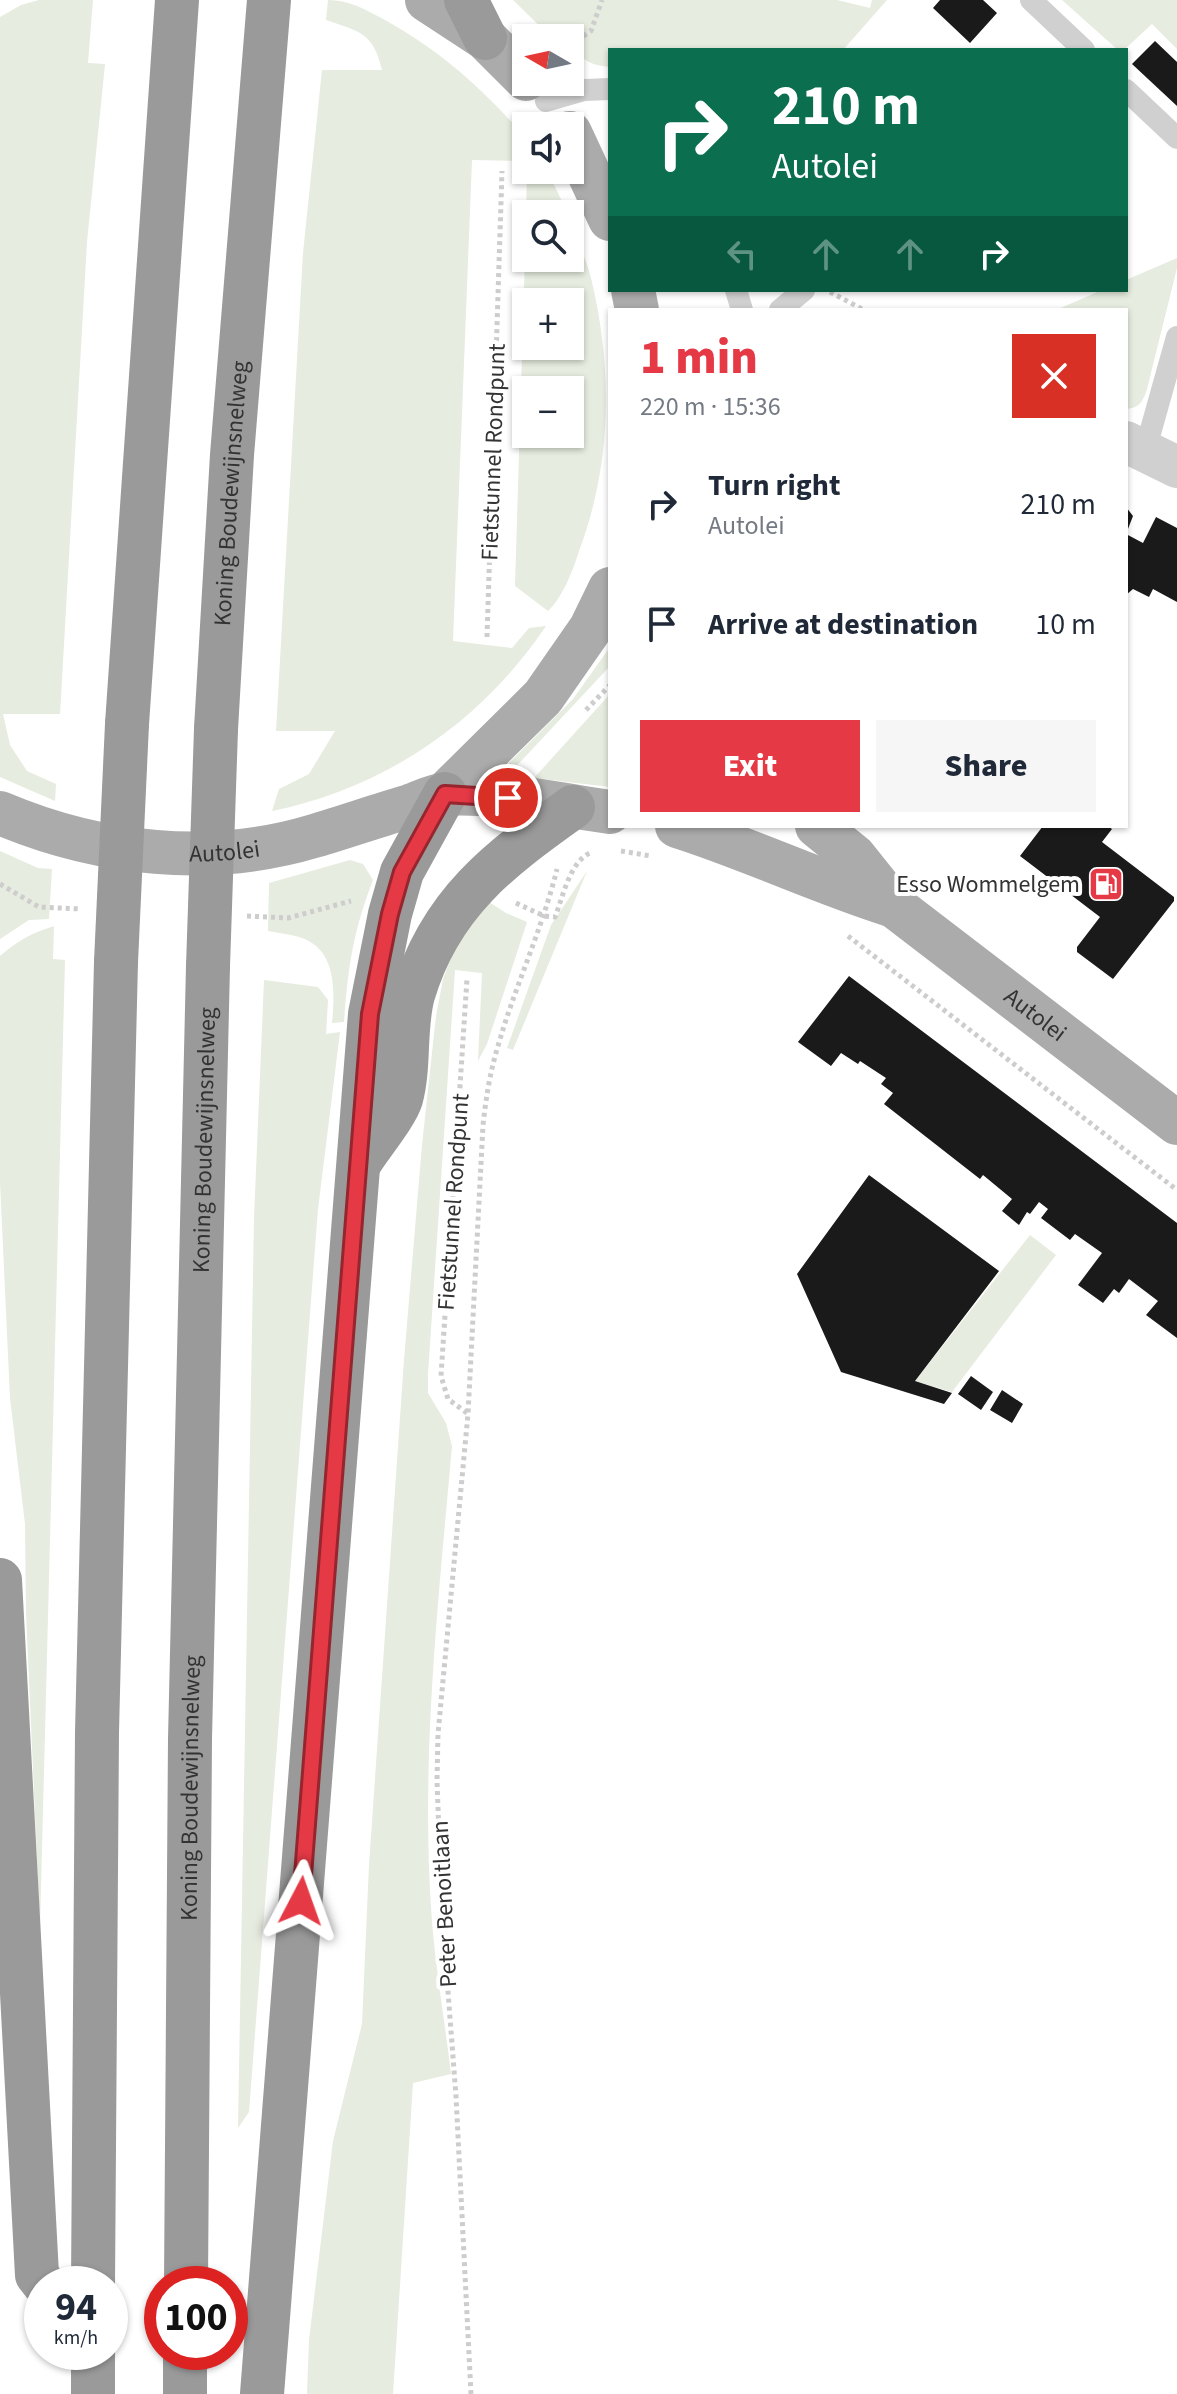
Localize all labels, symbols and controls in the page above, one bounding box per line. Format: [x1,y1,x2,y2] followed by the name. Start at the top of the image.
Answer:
[512,24,584,96] north arrow
[512,24,584,448] map controls
[772,67,920,146] text: 210 m
[640,80,744,184] icon: right
[512,112,584,184] button: sound
[772,141,878,192] text: Autolei
[512,200,584,272] button: search
[720,232,764,276] icon: left
[804,232,848,276] icon: ahead
[888,232,932,276] icon: ahead
[972,232,1016,276] icon: right
[512,288,584,360] button: +
[640,324,758,392] text: 1 min
[1012,334,1096,418] button: close
[472,343,515,561] street label: Fietstunnel Rondpunt
[205,359,258,627] street label: Koning Boudewijnsnelweg
[512,376,584,448] button: −
[640,388,781,425] text: 220 m · 15:36
[708,464,840,507] text: Turn right
[640,482,684,526] icon: right
[1020,483,1096,526] text: 210 m
[708,507,785,544] text: Autolei
[640,602,684,646] icon: arrive
[708,603,978,646] text: Arrive at destination
[1035,603,1096,646] text: 10 m
[640,720,860,812] button: Exit
[876,720,1096,812] button: Share
[474,764,542,832] pin
[486,776,530,820] icon: arrive
[189,832,262,871] street label: Autolei
[1087,865,1125,903] fuel station icon: Esso Wommelgem
[896,867,1080,902] place label: Esso Wommelgem
[997,980,1074,1050] street label: Autolei
[184,1007,225,1273] street label: Koning Boudewijnsnelweg
[428,1092,479,1312] street label: Fietstunnel Rondpunt
[172,1655,210,1921] street label: Koning Boudewijnsnelweg
[423,1820,466,1988] street label: Peter Benoitlaan
[259,1859,343,1943] position arrow
[144,2266,248,2370] speed limit sign: 100
[55,2279,97,2336] text: 94
[54,2324,98,2352] text: km/h

